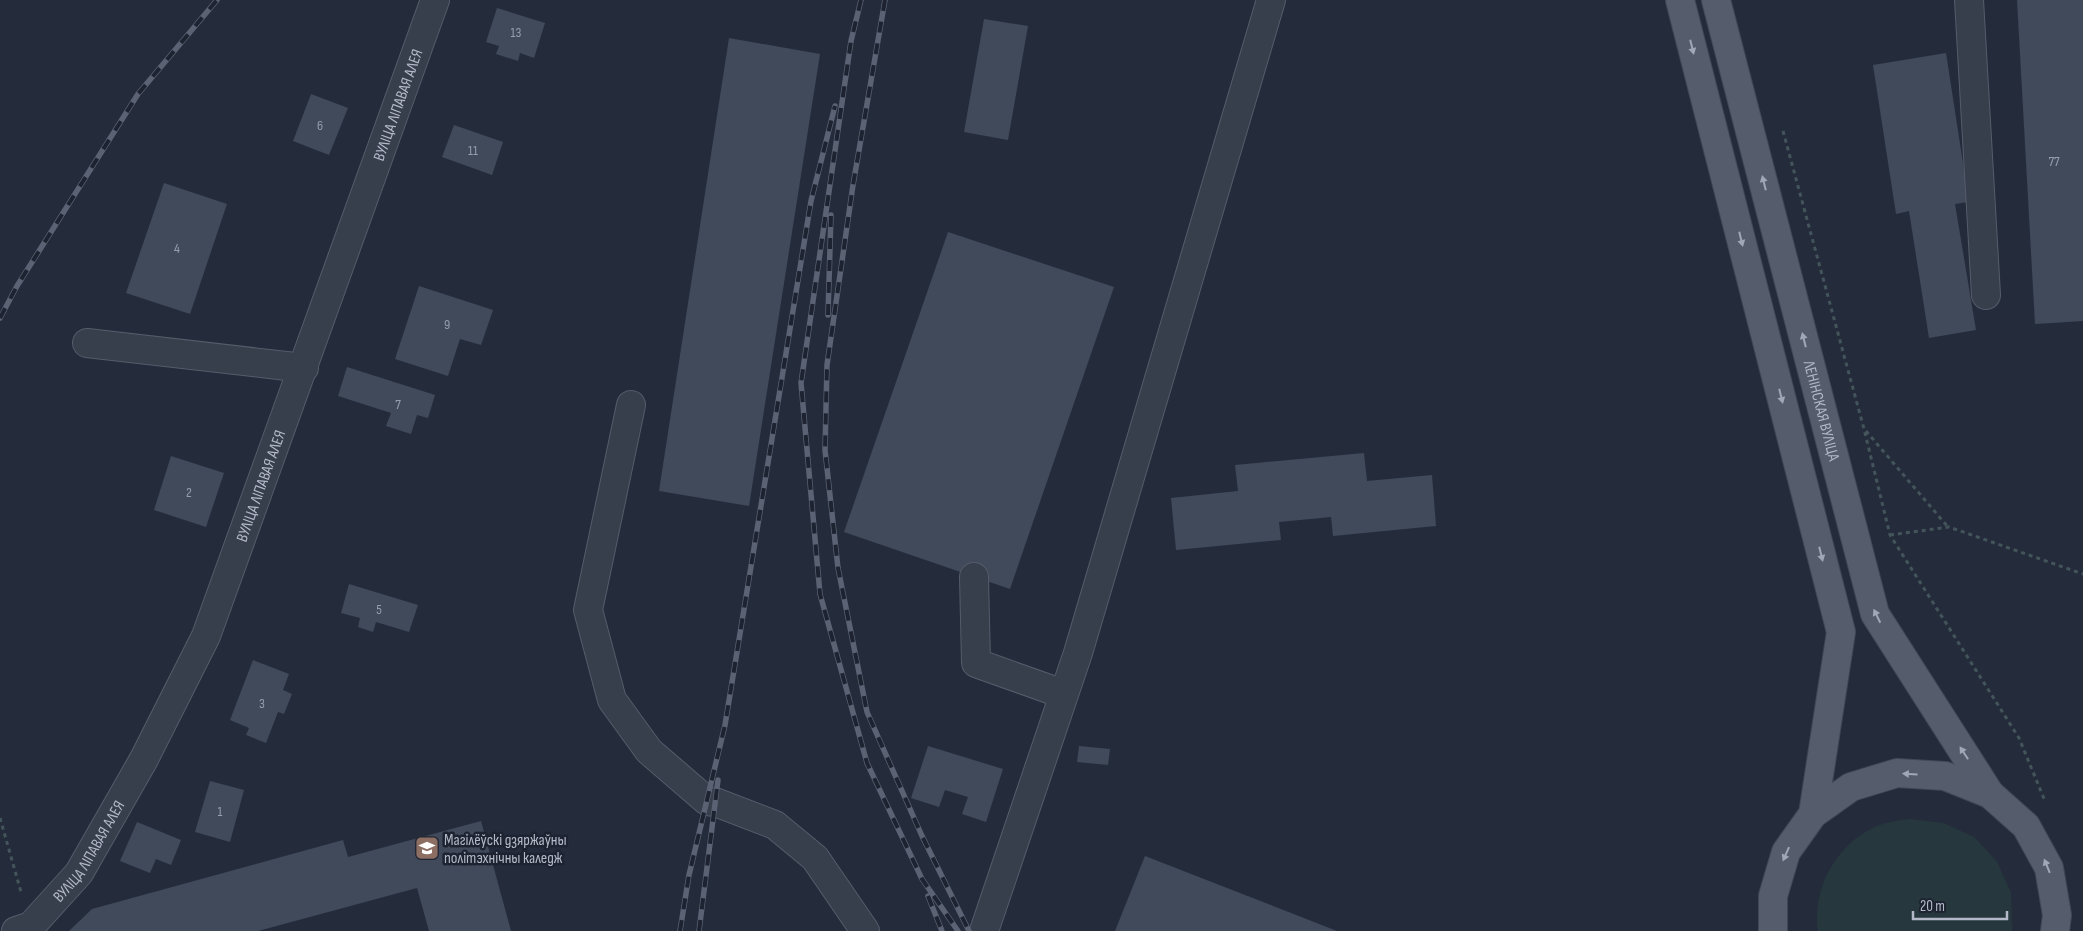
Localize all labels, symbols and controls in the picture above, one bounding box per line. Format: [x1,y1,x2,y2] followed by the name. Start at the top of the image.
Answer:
[511,24,522,41] house number: 13
[1688,40,1696,55] one-way arrow
[370,47,428,164] street label: ВУЛІЦА ЛІПАВАЯ АЛЕЯ
[317,117,323,134] house number: 6
[468,142,478,159] house number: 11
[2048,153,2060,170] house number: 77
[1759,175,1767,190] one-way arrow
[1737,231,1745,246] one-way arrow
[174,240,180,257] house number: 4
[444,316,450,333] house number: 9
[1800,333,1808,348] one-way arrow
[1798,358,1843,463] street label: ЛЕНІНСКАЯ ВУЛІЦА
[1777,389,1785,404] one-way arrow
[395,396,401,413] house number: 7
[233,428,290,545] street label: ВУЛІЦА ЛІПАВАЯ АЛЕЯ
[186,484,192,501] house number: 2
[1817,546,1825,561] one-way arrow
[376,601,382,618] house number: 5
[1873,608,1881,623] one-way arrow
[259,695,265,712] house number: 3
[1959,746,1968,759] one-way arrow
[1902,770,1918,778] one-way arrow
[50,798,129,906] street label: ВУЛІЦА ЛІПАВАЯ АЛЕЯ
[218,803,223,820] house number: 1
[444,831,567,868] place label: Магілёўскі дзяржаўны політэхнічны каледж
[414,835,440,861] school or university icon: Магілёўскі дзяржаўны політэхнічны каледж
[1782,847,1790,861] one-way arrow
[2043,859,2051,873] one-way arrow
[1913,888,2007,920] scale bar
[1920,897,1945,916] text: 20 m

